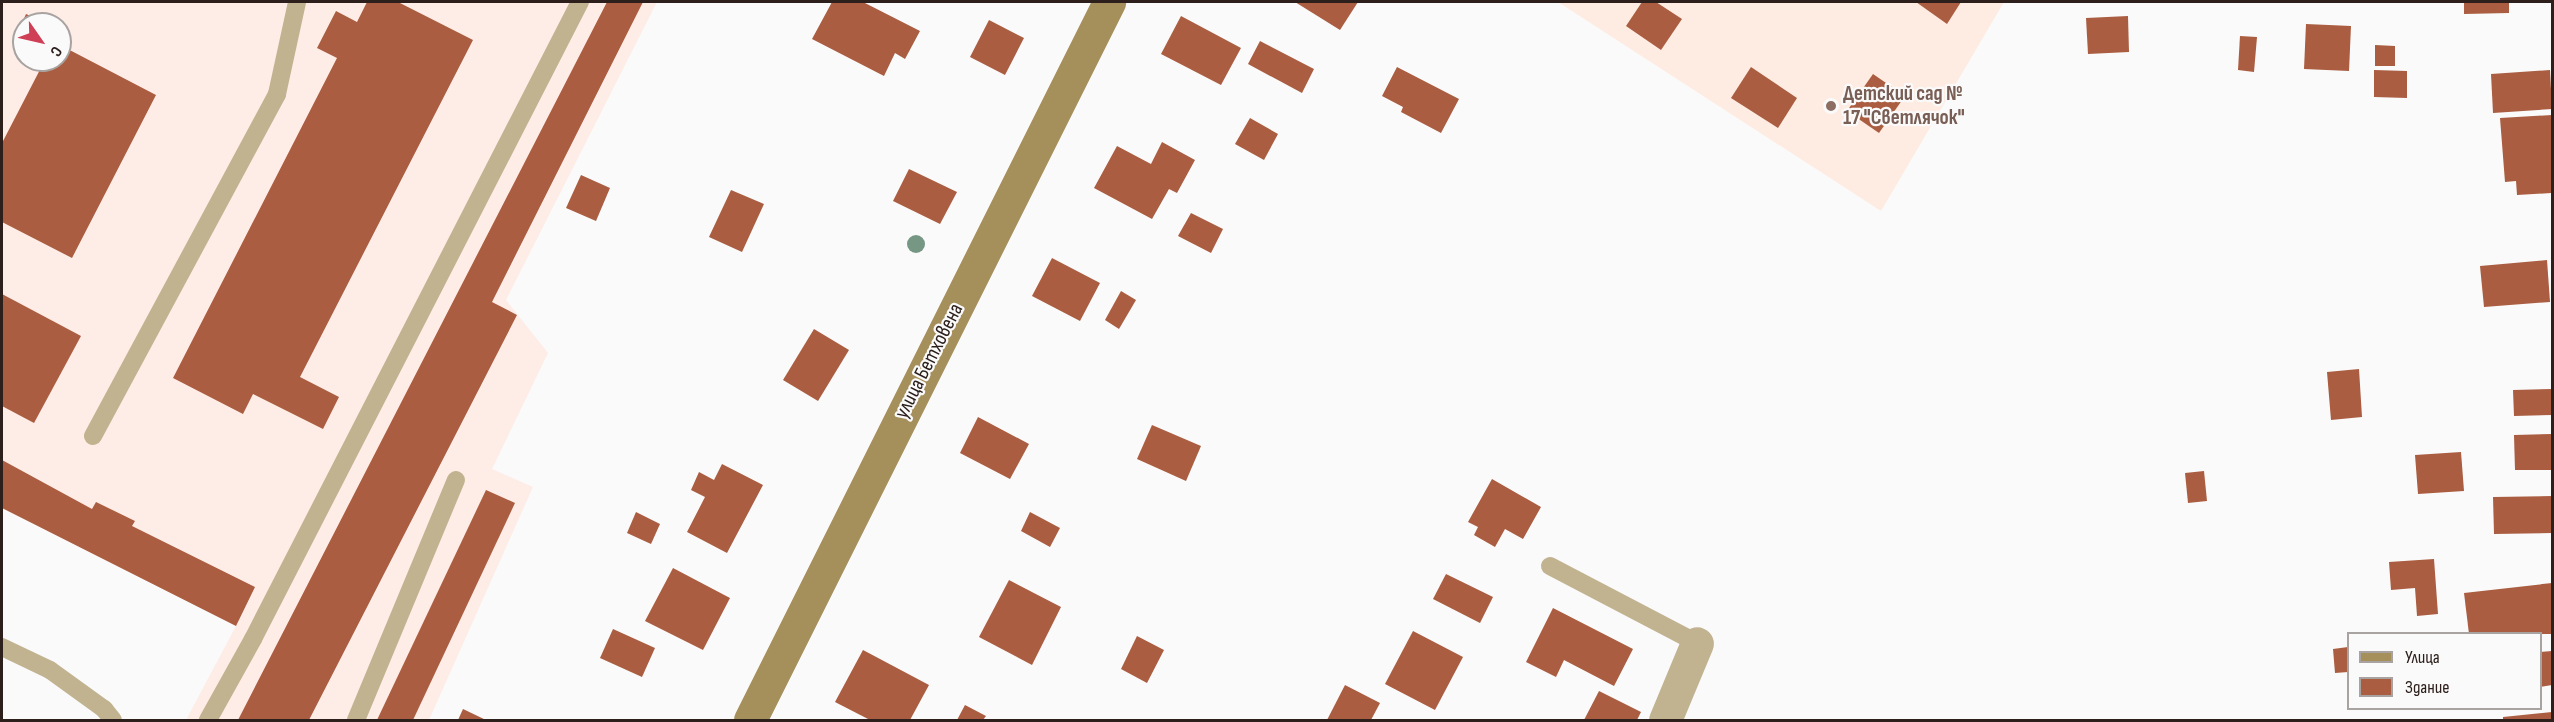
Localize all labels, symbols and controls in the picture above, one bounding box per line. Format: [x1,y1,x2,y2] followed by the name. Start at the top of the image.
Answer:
[12,12,72,72] north arrow
[46,43,66,60] text: С
[1843,81,1965,131] place label: Детский сад № 17 "Светлячок"
[1824,99,1838,113] marker: Детский сад № 17 "Светлячок"
[889,299,969,423] street label: улица Бетховена
[2347,632,2542,710] legend
[2405,647,2440,668] text: Улица
[2405,677,2450,698] text: Здание

